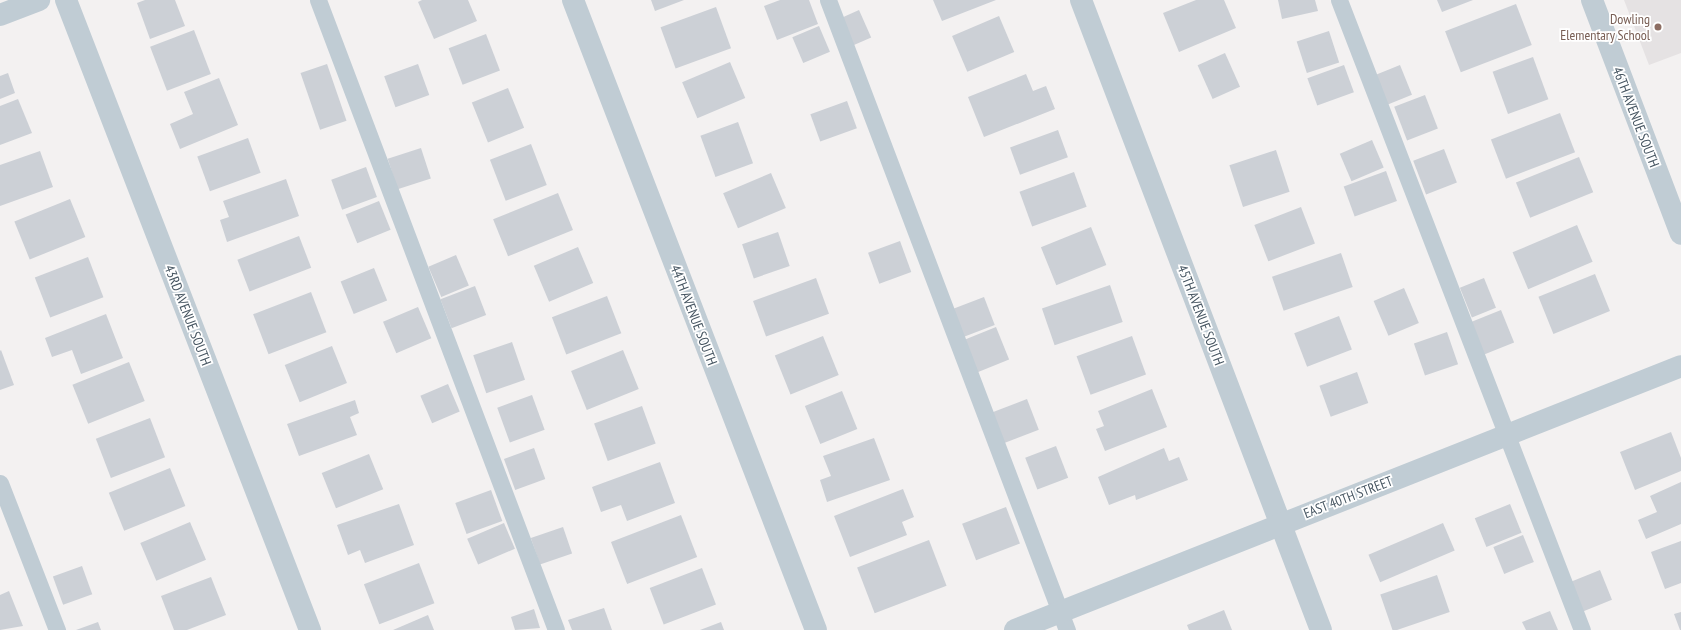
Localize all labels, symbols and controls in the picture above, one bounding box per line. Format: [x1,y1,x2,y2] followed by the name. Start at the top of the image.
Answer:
[1560,11,1650,44] place label: Dowling Elementary School
[1653,22,1663,32] marker: Dowling Elementary School
[1609,64,1663,170] street label: 46TH AVENUE SOUTH
[161,262,215,368] street label: 43RD AVENUE SOUTH
[667,262,721,368] street label: 44TH AVENUE SOUTH
[1174,262,1228,368] street label: 45TH AVENUE SOUTH
[1301,472,1395,522] street label: EAST 40TH STREET

